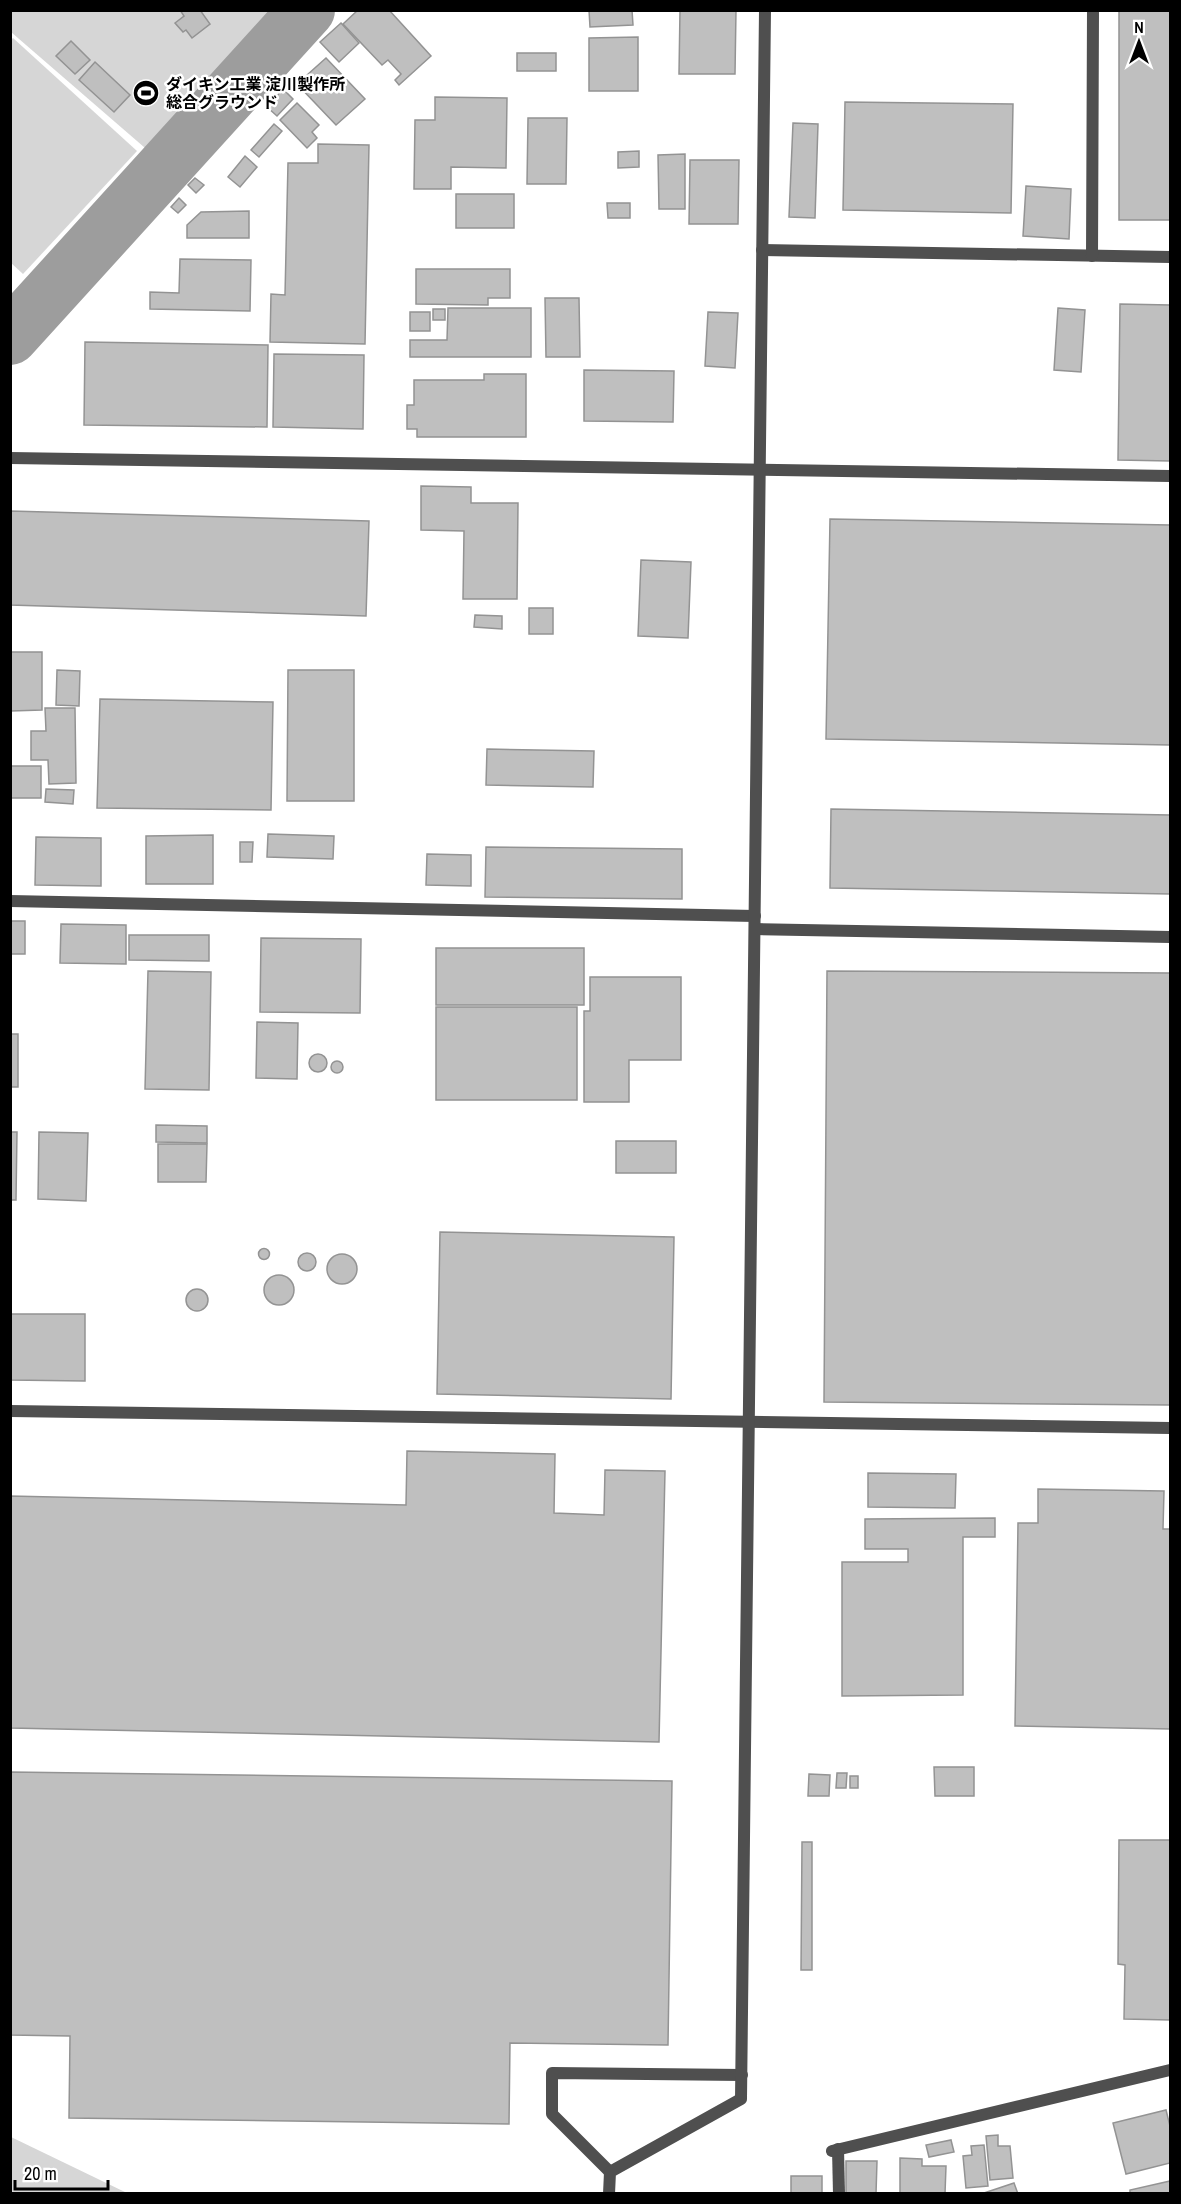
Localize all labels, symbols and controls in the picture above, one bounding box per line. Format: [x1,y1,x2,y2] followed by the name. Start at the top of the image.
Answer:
[1109,12,1169,72] north arrow
[1134,16,1144,38] text: N
[166,73,345,113] place label: ダイキン工業 淀川製作所 総合グラウンド
[131,78,161,108] sports icon: ダイキン工業 淀川製作所 総合グラウンド
[15,2153,108,2191] scale bar
[24,2161,57,2186] text: 20 m

